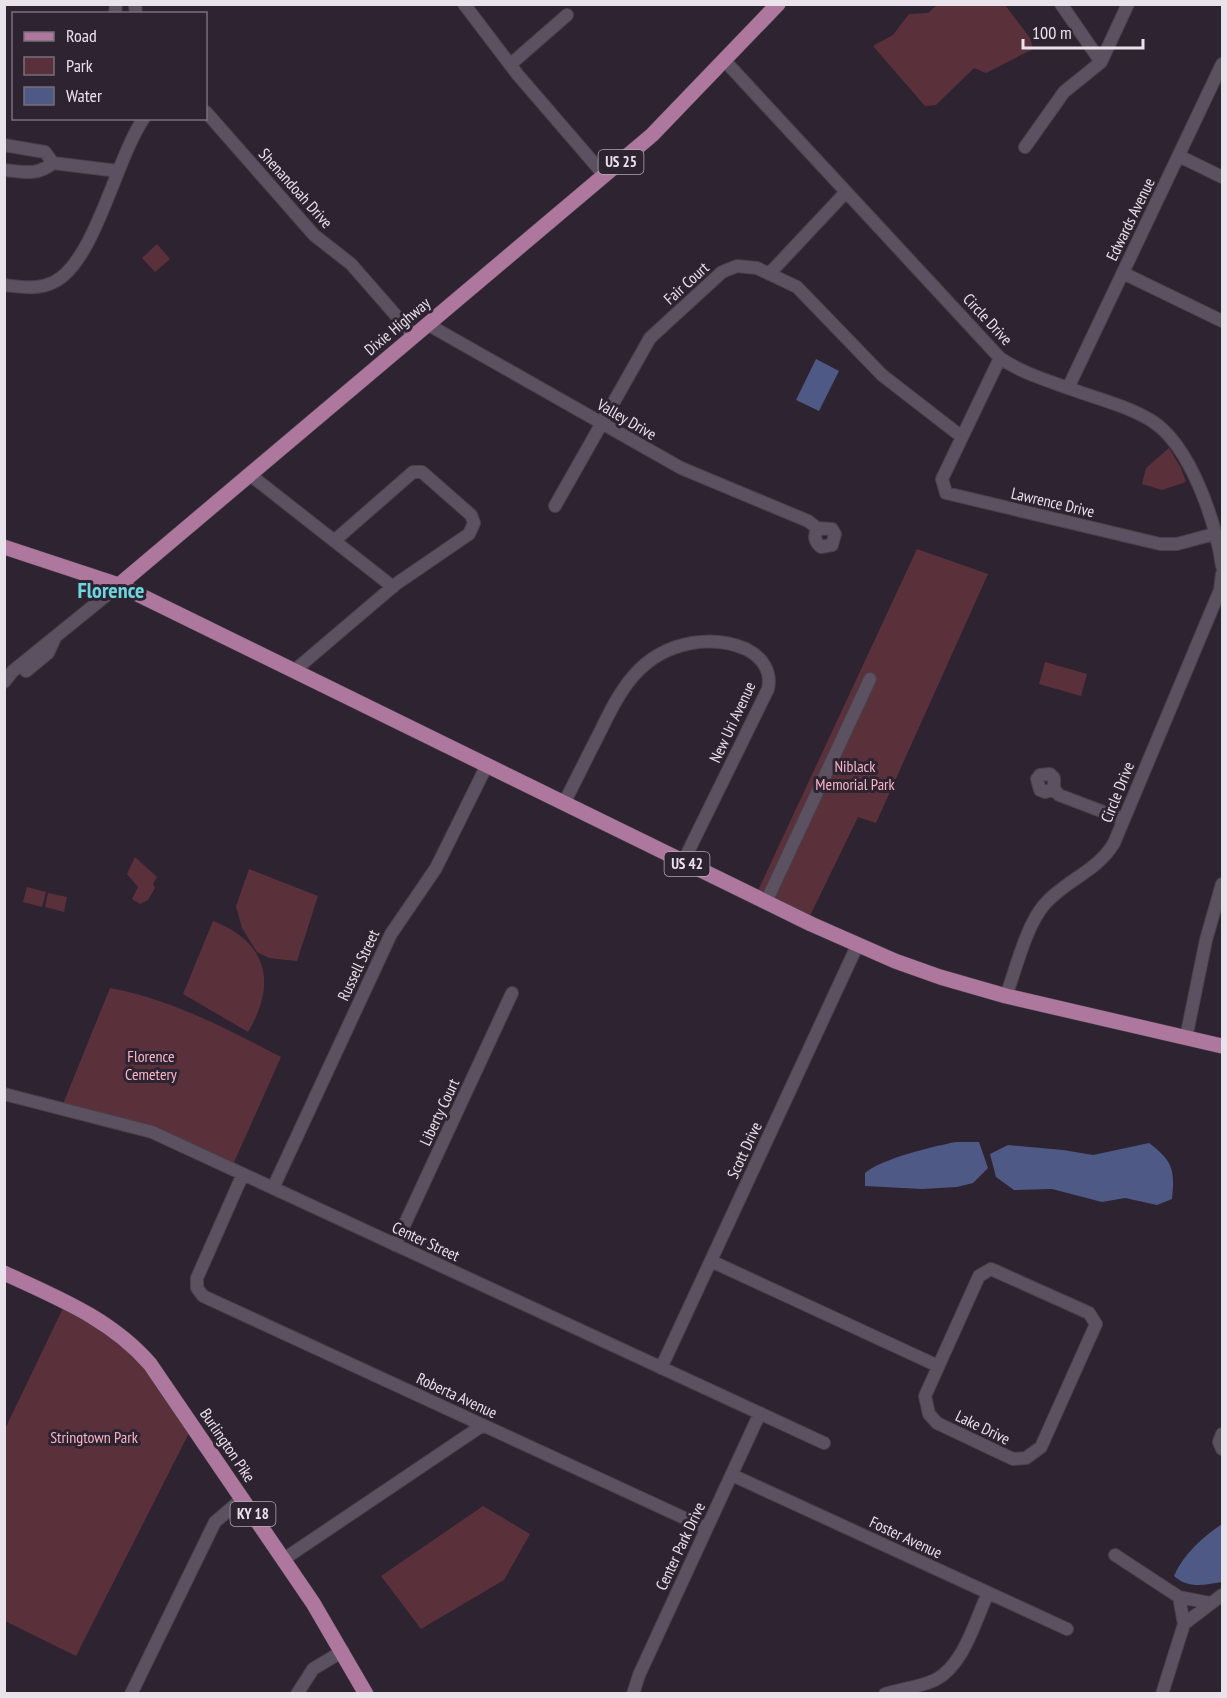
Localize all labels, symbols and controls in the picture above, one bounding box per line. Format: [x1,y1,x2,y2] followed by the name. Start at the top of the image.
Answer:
[12,12,207,120] legend
[1023,12,1143,50] scale bar
[1032,21,1072,44] text: 100 m
[66,24,97,47] text: Road
[66,54,93,77] text: Park
[66,84,102,107] text: Water
[255,144,337,232] street label: Shenandoah Drive
[598,150,644,174] road number: US 25
[1101,174,1159,264] street label: Edwards Avenue
[659,257,713,309] street label: Fair Court
[959,289,1017,349] street label: Circle Drive
[360,293,434,359] street label: Dixie Highway
[593,394,660,444] street label: Valley Drive
[1009,483,1097,521] street label: Lawrence Drive
[78,576,144,604] district label: Florence
[705,678,759,766] street label: New Uri Avenue
[815,756,895,794] park label: Niblack Memorial Park
[1096,759,1138,825] street label: Circle Drive
[664,852,710,876] road number: US 42
[333,926,383,1004] street label: Russell Street
[125,1046,177,1084] park label: Florence Cemetery
[415,1075,463,1149] street label: Liberty Court
[722,1118,766,1182] street label: Scott Drive
[389,1217,464,1266] street label: Center Street
[414,1368,500,1422] street label: Roberta Avenue
[196,1404,260,1486] street label: Burlington Pike
[953,1405,1013,1449] street label: Lake Drive
[50,1427,139,1447] park label: Stringtown Park
[651,1499,709,1593] street label: Center Park Drive
[230,1502,276,1526] road number: KY 18
[867,1512,945,1562] street label: Foster Avenue

